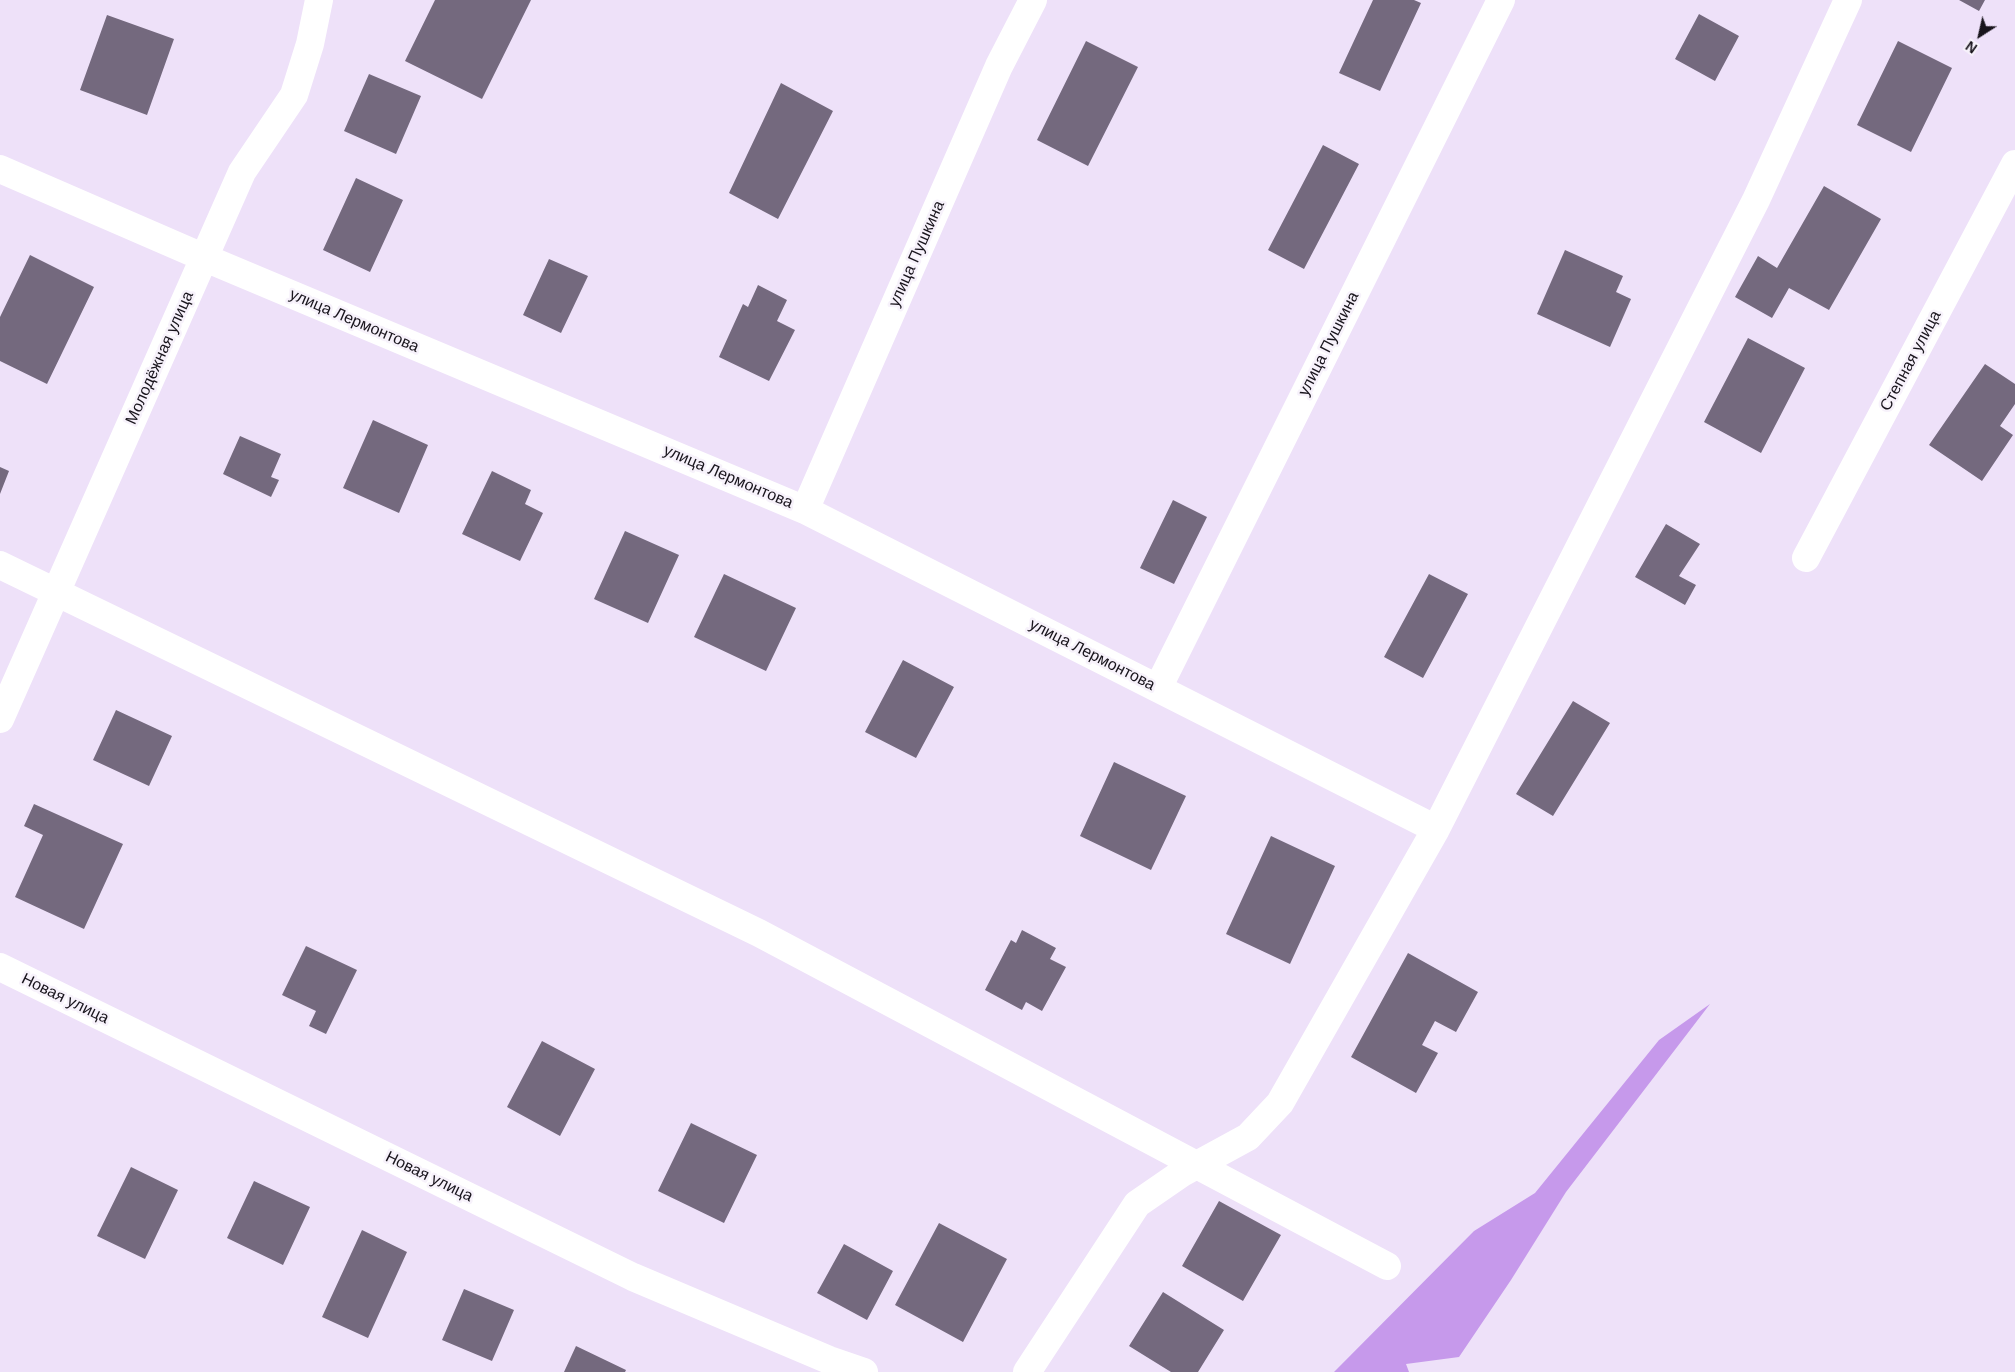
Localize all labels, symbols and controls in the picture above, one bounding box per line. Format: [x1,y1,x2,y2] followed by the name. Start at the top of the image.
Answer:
[1955,10,2005,60] north arrow
[1963,38,1980,57] text: N
[885,198,949,310] street label: улица Пушкина
[286,285,422,357] street label: улица Лермонтова
[122,288,198,428] street label: Молодёжная улица
[1294,289,1364,399] street label: улица Пушкина
[1876,307,1946,415] street label: Степная улица
[660,441,796,513] street label: улица Лермонтова
[1026,615,1158,695] street label: улица Лермонтова
[18,970,112,1028] street label: Новая улица
[382,1148,476,1206] street label: Новая улица

